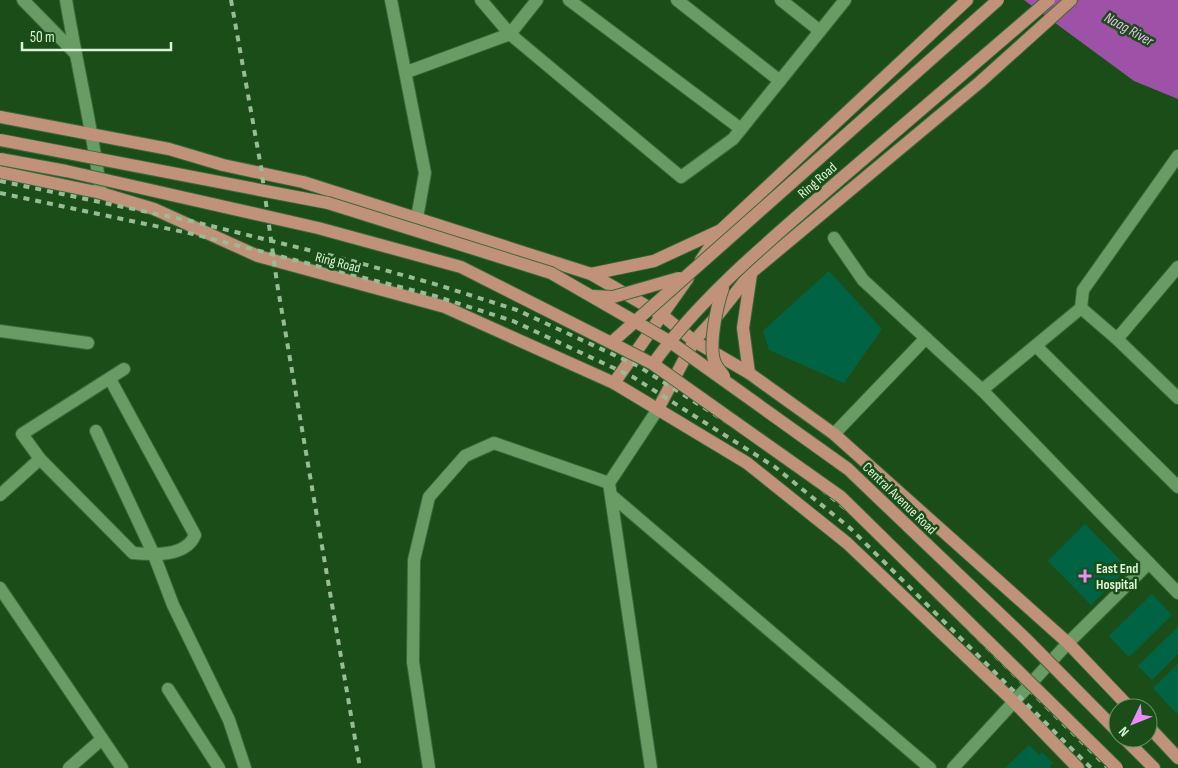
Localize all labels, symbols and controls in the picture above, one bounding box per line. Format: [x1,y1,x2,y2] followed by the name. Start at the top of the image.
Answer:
[1101,8,1157,51] water label: Naag River
[22,20,171,52] scale bar
[30,28,55,47] text: 50 m
[794,159,840,202] street label: Ring Road
[313,248,363,277] street label: Ring Road
[859,459,940,538] street label: Central Avenue Road
[1096,560,1138,593] place label: East End Hospital
[1078,569,1092,583] marker: East End Hospital
[1108,698,1158,748] north arrow
[1115,723,1133,740] text: N

